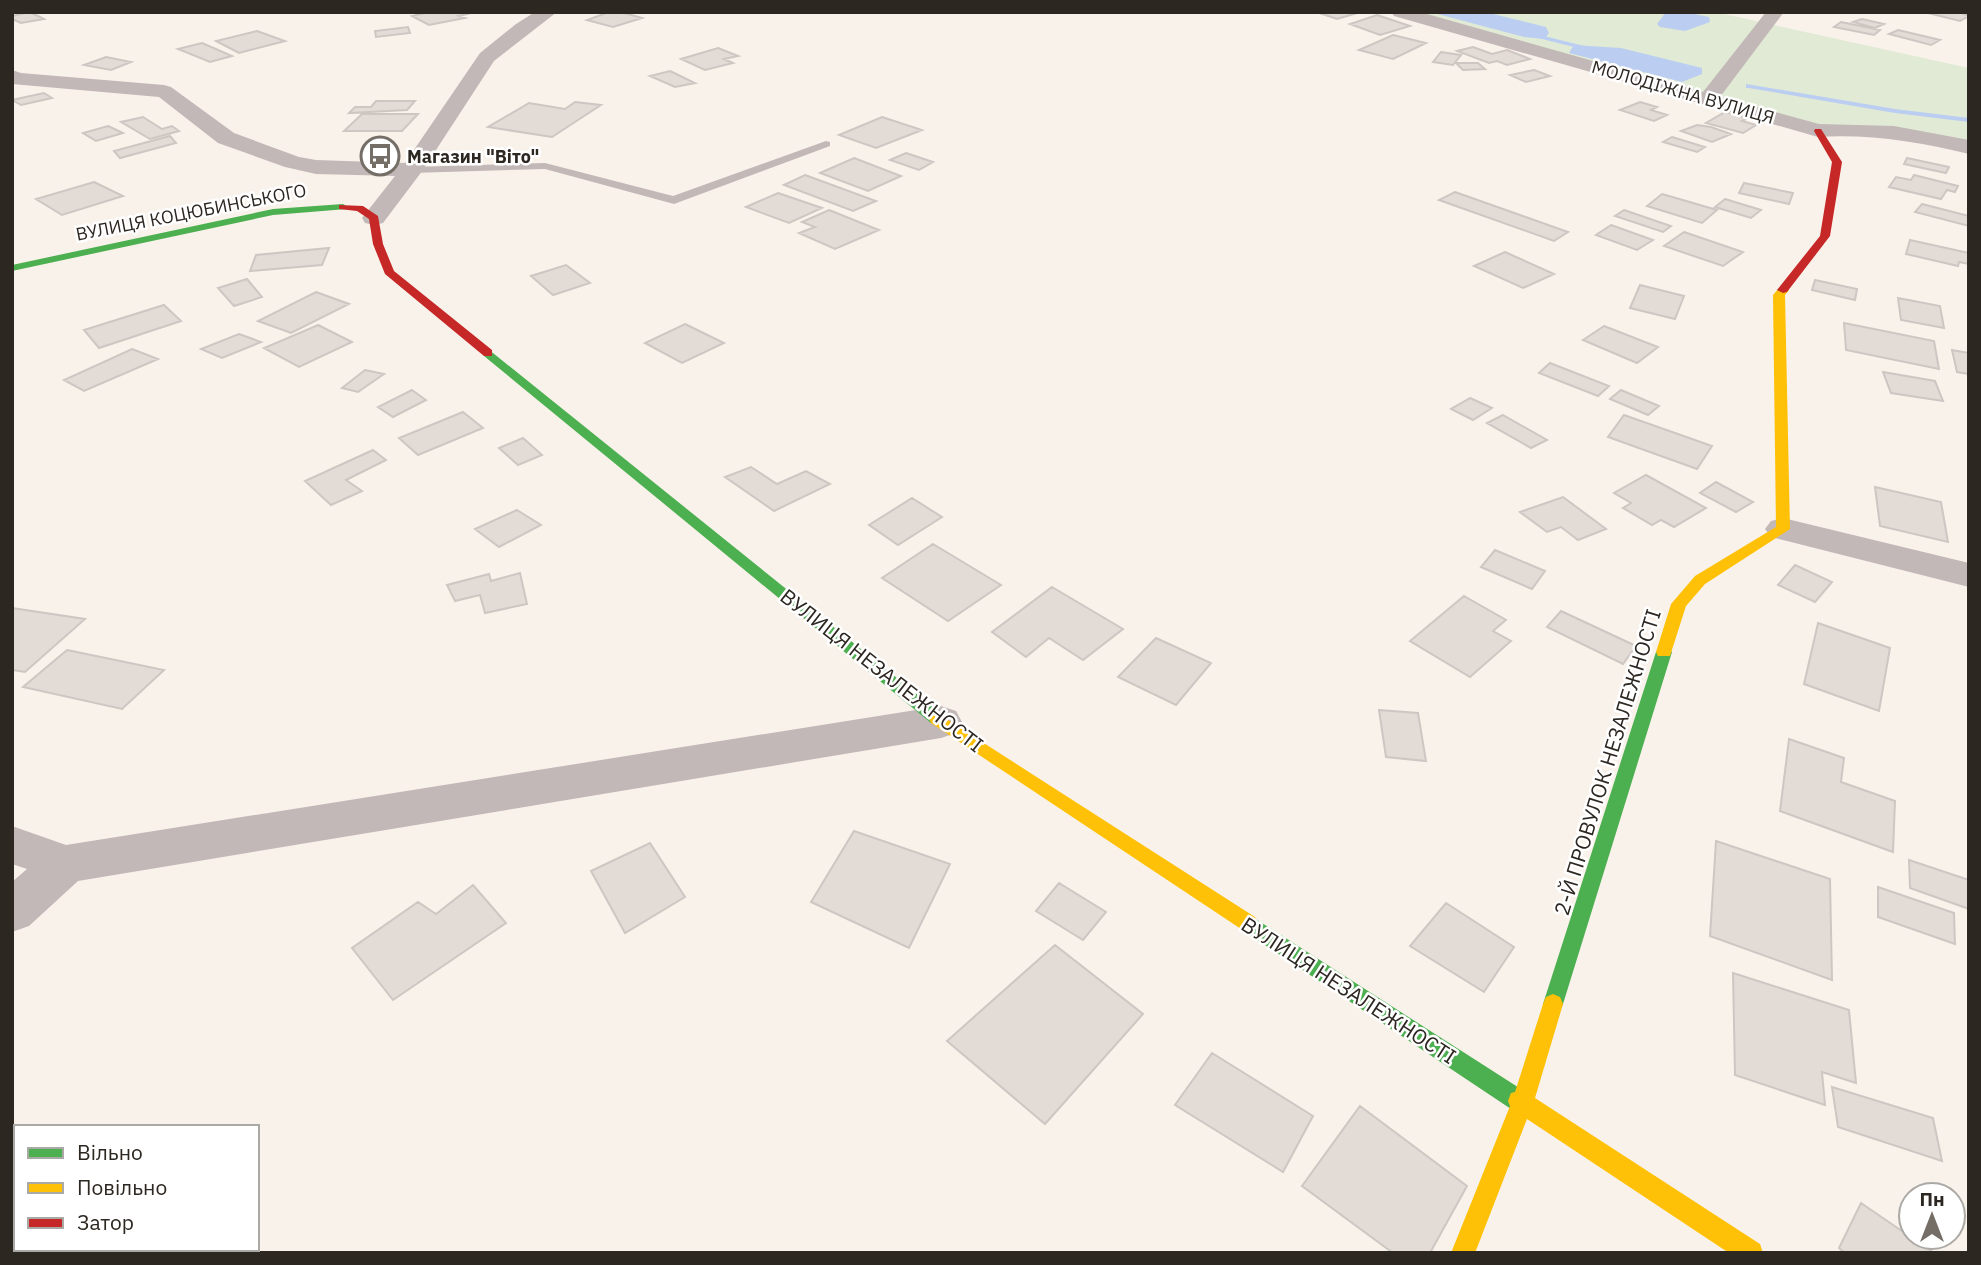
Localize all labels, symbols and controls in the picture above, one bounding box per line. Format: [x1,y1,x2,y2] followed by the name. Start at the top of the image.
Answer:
[1589,55,1777,129] street label: МОЛОДІЖНА ВУЛИЦЯ
[359,135,401,177] bus stop icon: Магазин "Віто"
[407,145,539,168] place label: Магазин "Віто"
[74,178,308,246] street label: ВУЛИЦЯ КОЦЮБИНСЬКОГО
[775,582,989,758] street label: ВУЛИЦЯ НЕЗАЛЕЖНОСТІ
[1547,606,1667,918] street label: 2-Й ПРОВУЛОК НЕЗАЛЕЖНОСТІ
[1236,910,1462,1070] street label: ВУЛИЦЯ НЕЗАЛЕЖНОСТІ
[14,1125,259,1251] legend
[77,1138,143,1166] text: Вільно
[77,1173,167,1201] text: Повільно
[1897,1181,1967,1251] north arrow
[1919,1187,1945,1211] text: Пн
[77,1208,134,1236] text: Затор

